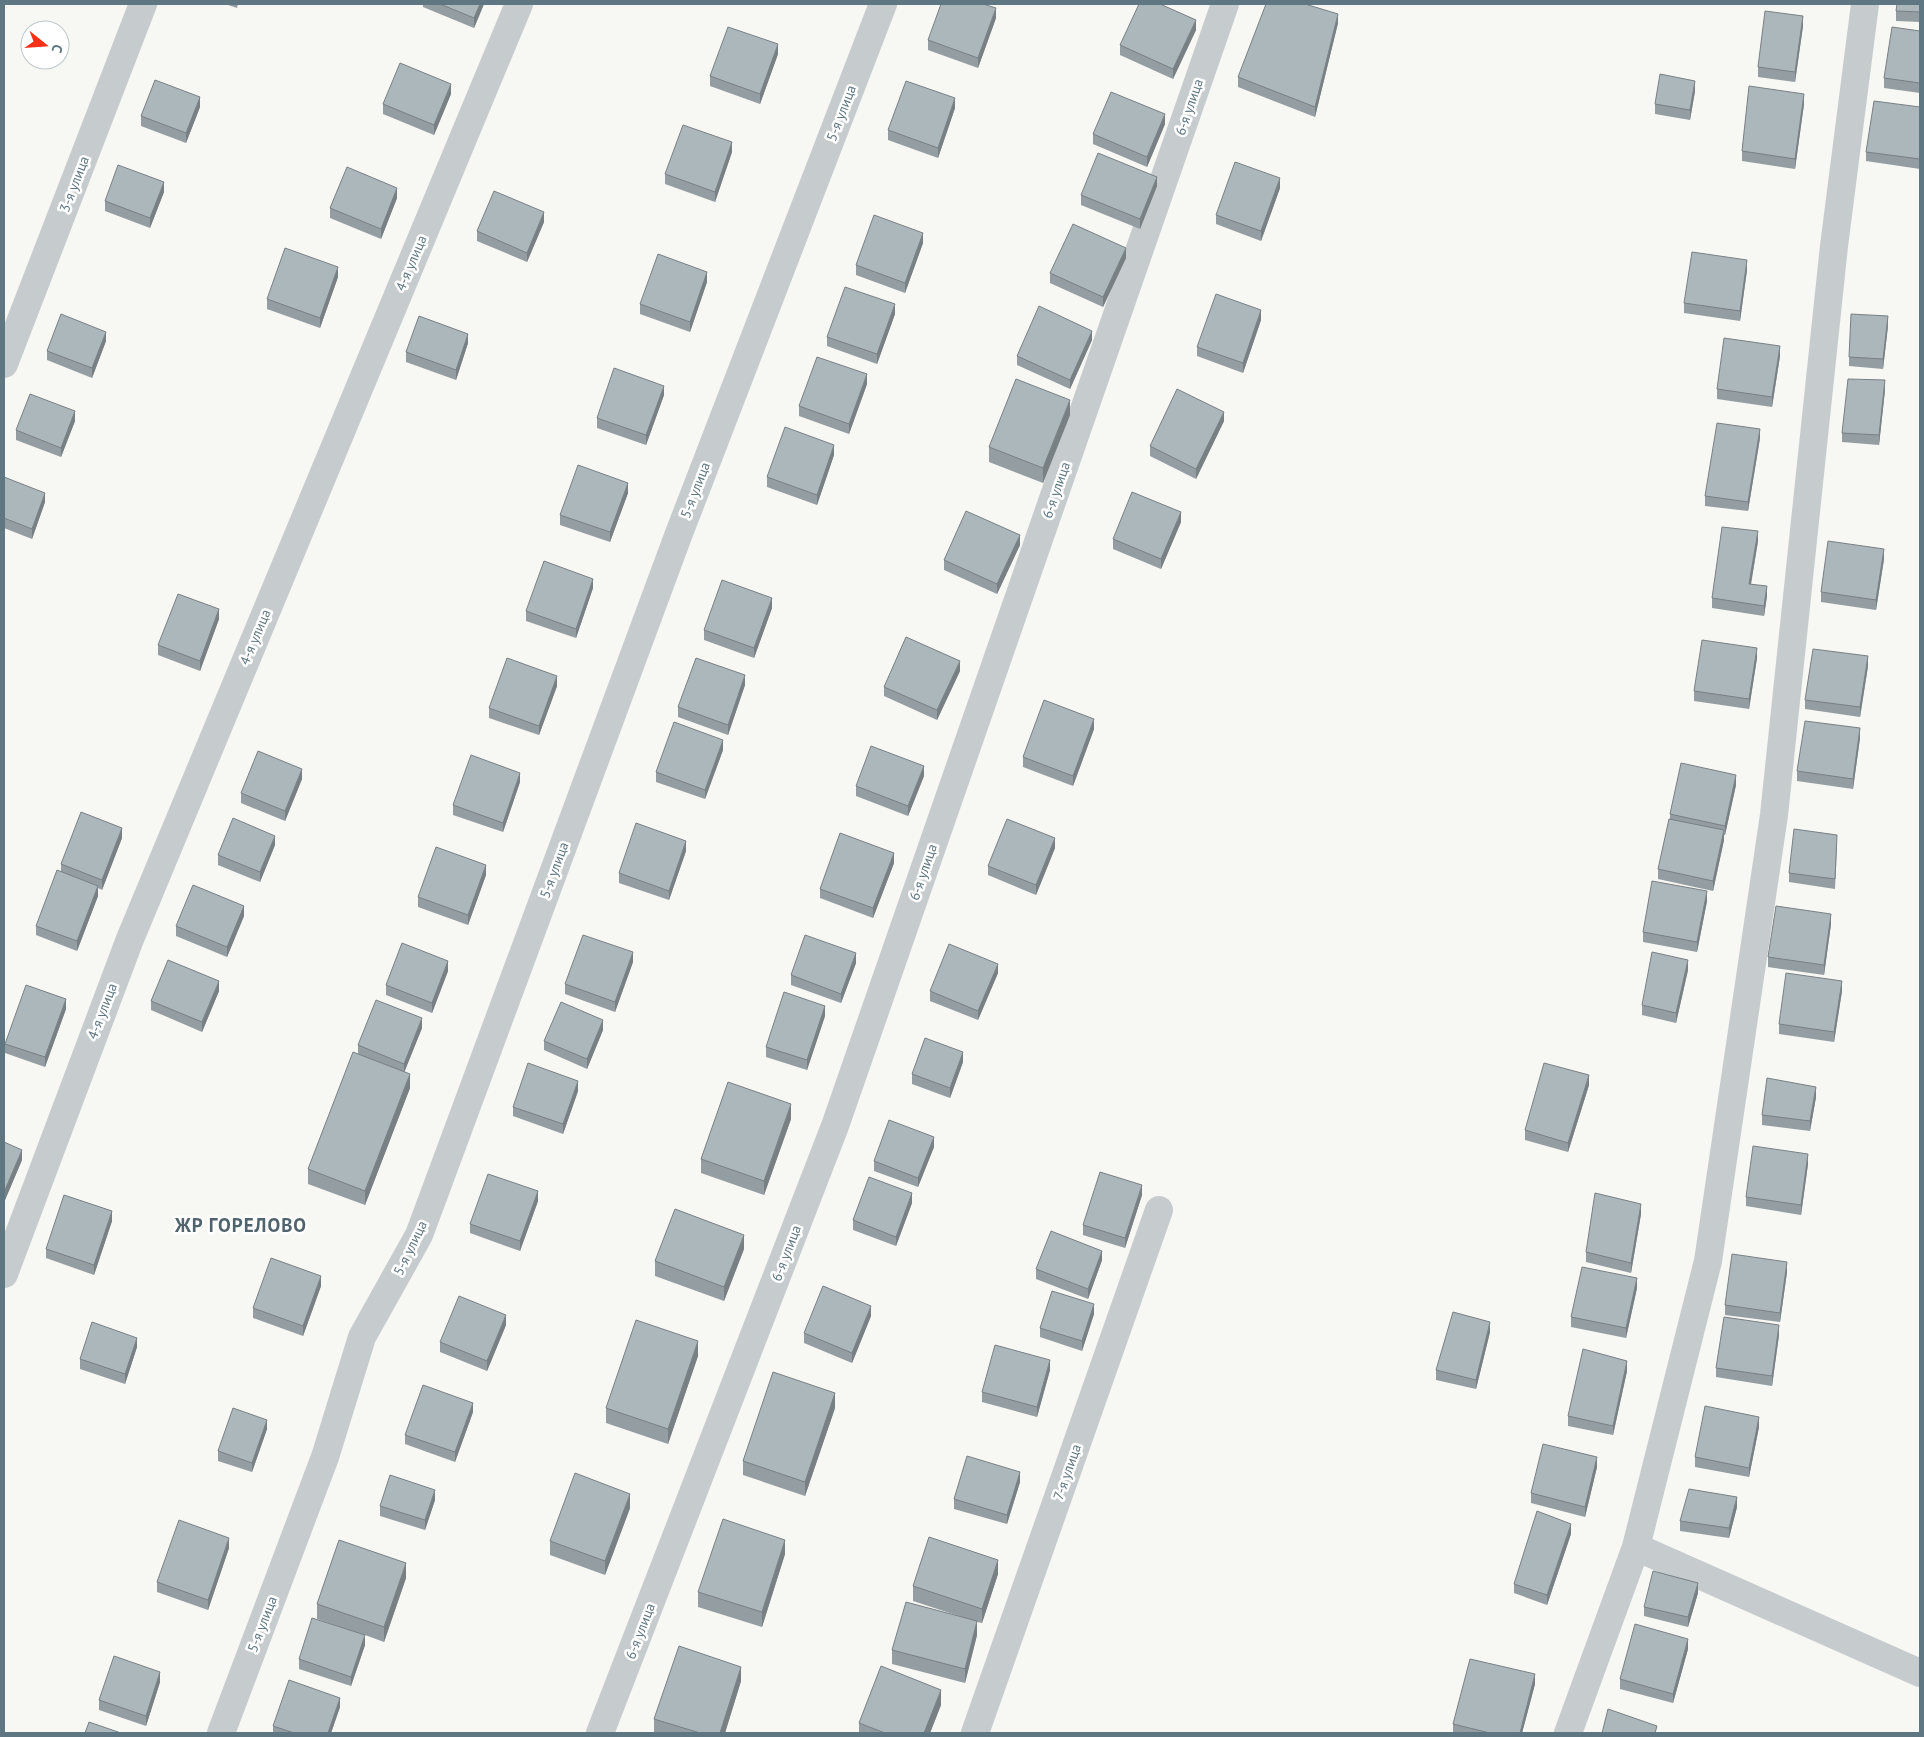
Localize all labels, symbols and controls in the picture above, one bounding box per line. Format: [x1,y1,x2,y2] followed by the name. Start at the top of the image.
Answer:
[20,20,70,70] north arrow
[48,42,67,55] text: С
[1171,76,1207,138] street label: 6-я улица
[822,82,860,144] street label: 5-я улица
[55,153,93,215] street label: 3-я улица
[391,232,431,294] street label: 4-я улица
[676,459,714,521] street label: 5-я улица
[1038,459,1074,521] street label: 6-я улица
[235,606,275,668] street label: 4-я улица
[536,839,573,901] street label: 5-я улица
[905,841,941,903] street label: 6-я улица
[83,980,121,1042] street label: 4-я улица
[174,1213,307,1237] district label: ЖР ГОРЕЛОВО
[389,1218,431,1278] street label: 5-я улица
[767,1222,805,1284] street label: 6-я улица
[1049,1442,1085,1502] street label: 7-я улица
[243,1593,281,1655] street label: 5-я улица
[621,1600,659,1662] street label: 6-я улица

